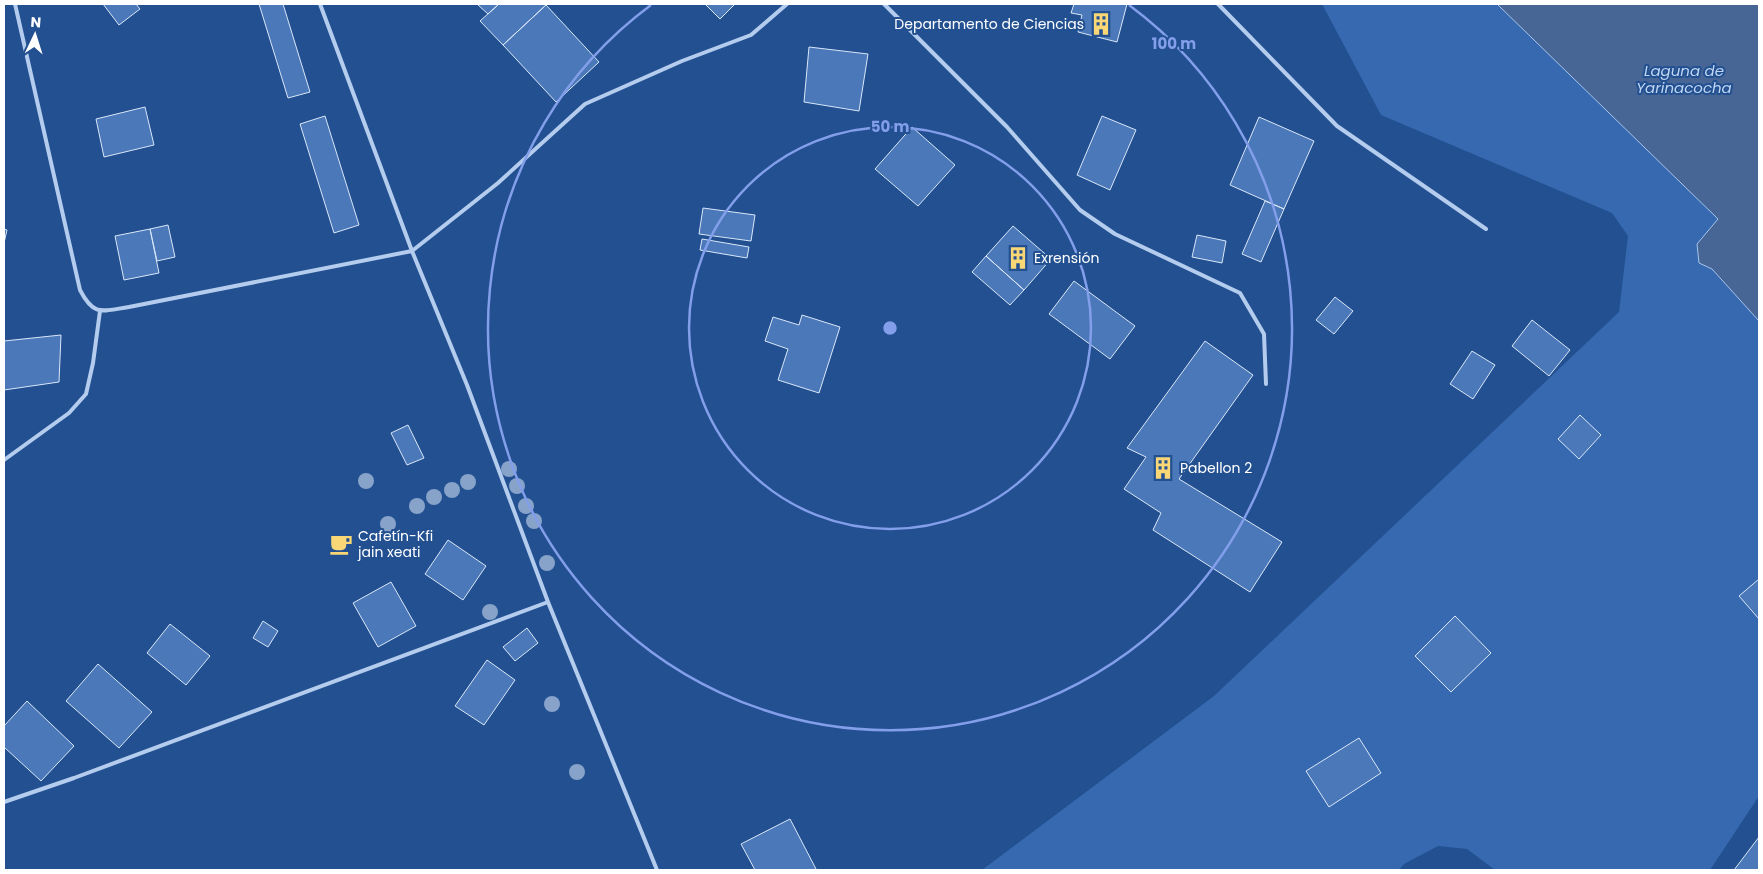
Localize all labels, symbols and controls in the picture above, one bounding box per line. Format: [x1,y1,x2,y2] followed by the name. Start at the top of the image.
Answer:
[10,10,60,60] north arrow
[1088,11,1114,37] building icon: Departamento de Ciencias
[30,12,42,32] text: N
[894,14,1084,34] place label: Departamento de Ciencias
[1152,33,1196,54] text: 100 m
[1636,60,1732,98] water label: Laguna de Yarinacocha
[871,116,909,137] text: 50 m
[1005,245,1031,271] building icon: Exrensión
[1034,248,1099,268] place label: Exrensión
[881,319,899,337] centre of rings
[1150,455,1176,481] building icon: Pabellon 2
[1180,458,1252,478] place label: Pabellon 2
[357,526,433,562] place label: Cafetín-Kfi jain xeati
[328,531,354,557] cafe icon: Cafetín-Kfi jain xeati

